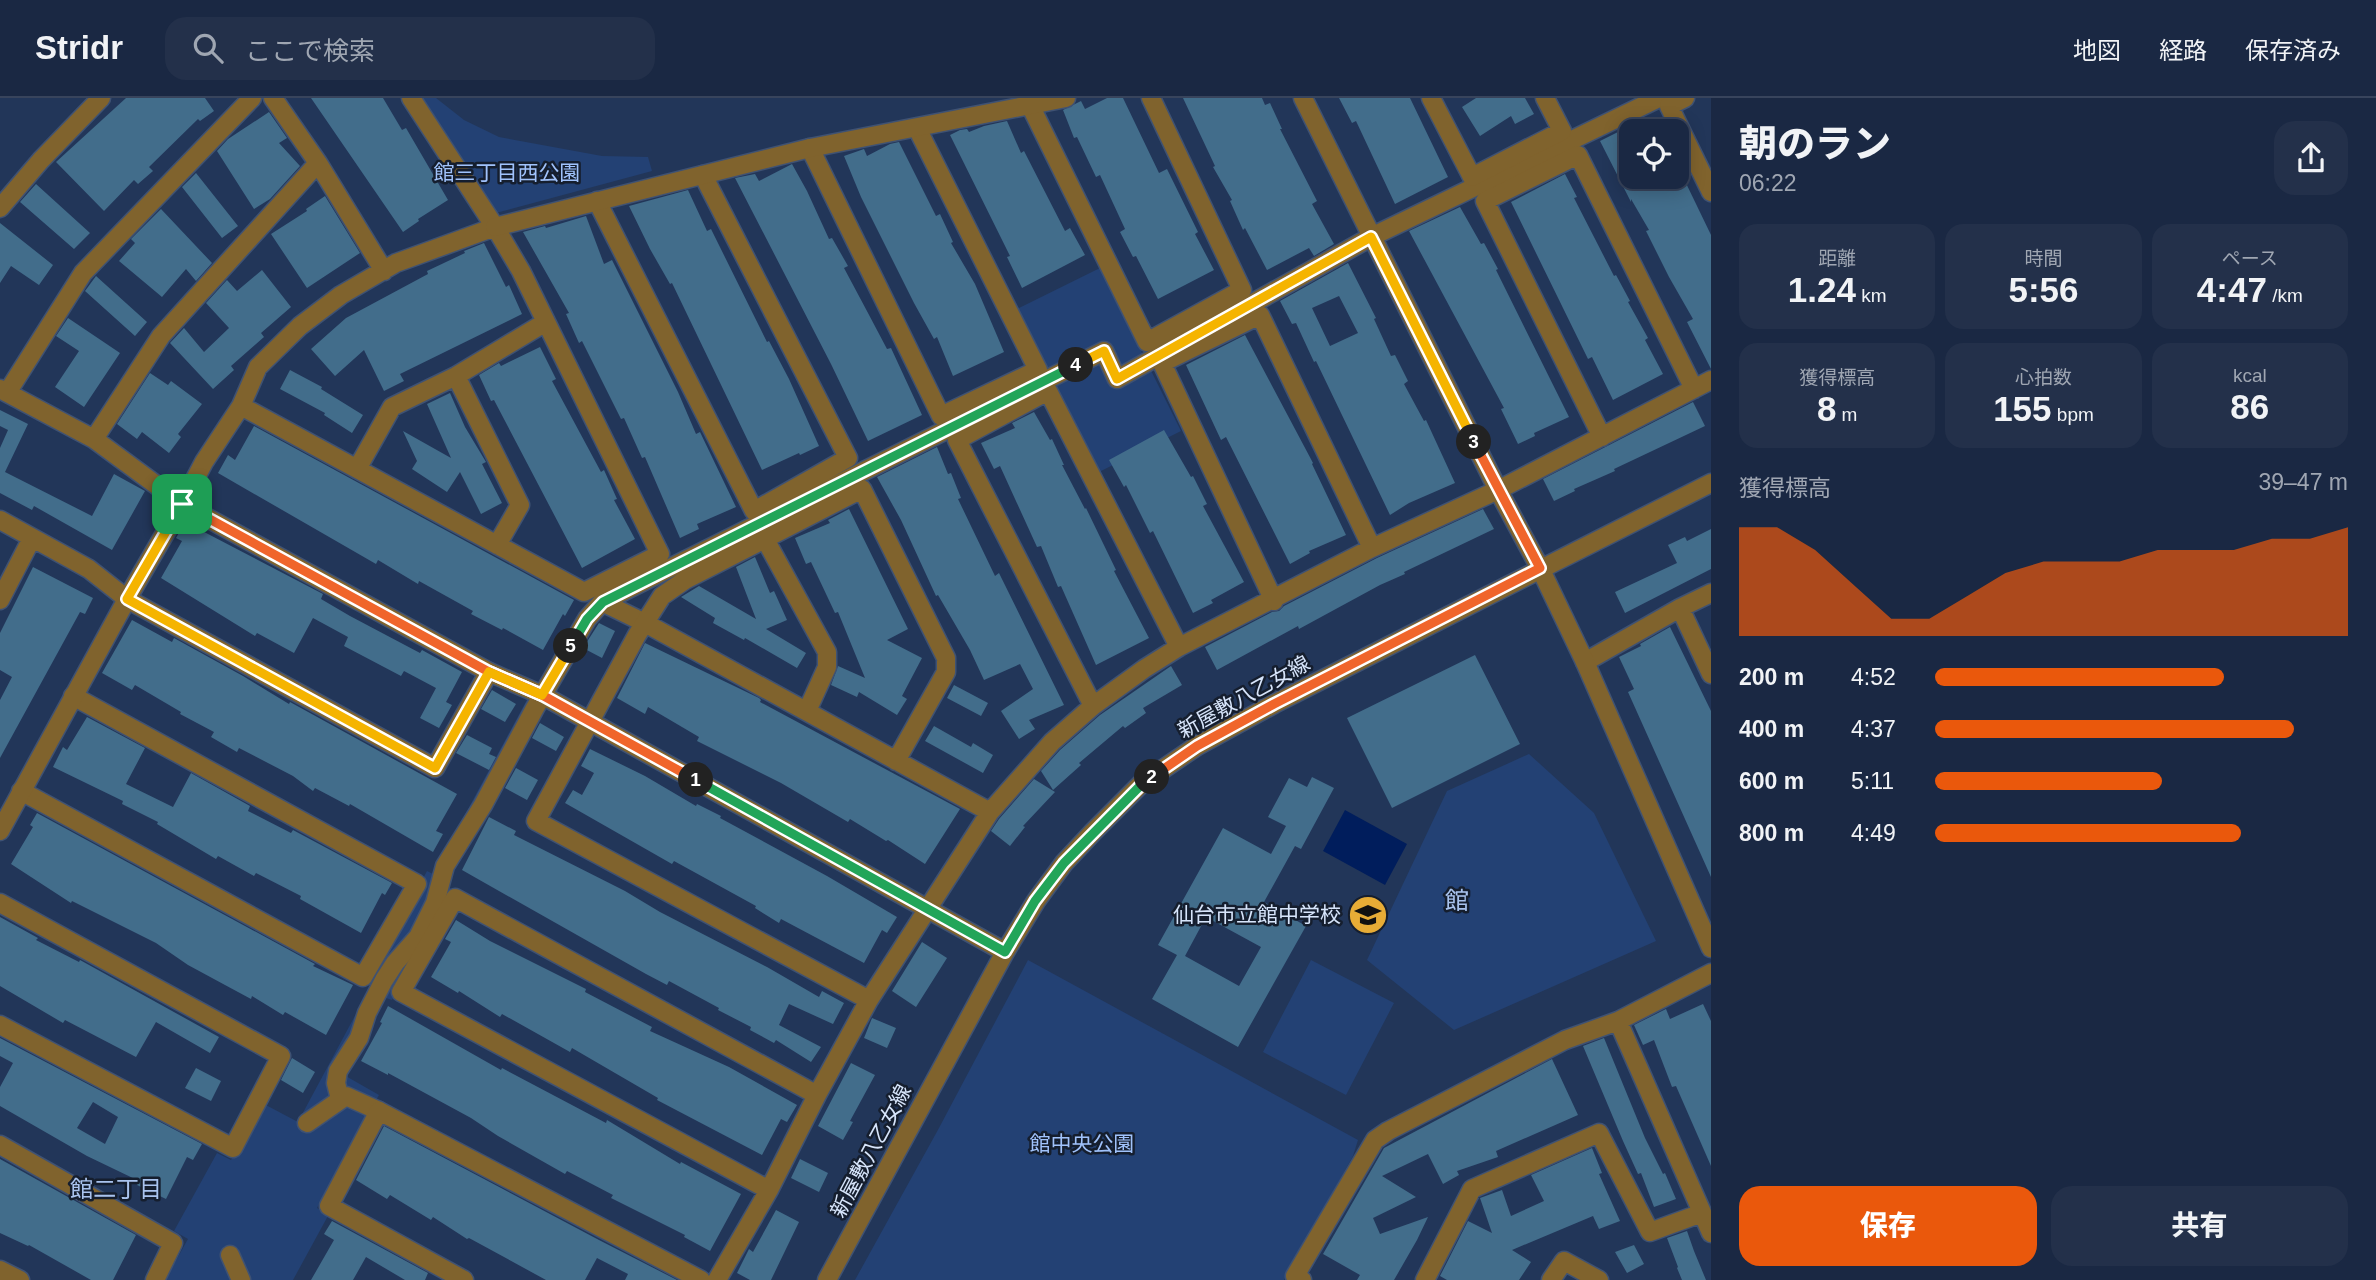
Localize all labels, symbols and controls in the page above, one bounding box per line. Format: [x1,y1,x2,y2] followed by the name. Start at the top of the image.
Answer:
[165,17,655,80] search box
[35,29,123,66] text: Stridr
[189,29,227,67] icon: search
[245,36,375,66] text: ここで検索
[2073,37,2121,64] text: 地図
[2159,37,2207,64] text: 経路
[2245,37,2341,64] text: 保存済み
[1619,119,1689,189] map controls
[1619,119,1689,189] button: locate
[2274,121,2348,195] button: share
[1739,123,1891,165] text: 朝のラン
[434,161,581,184] park label: 館三丁目西公園
[1739,170,1797,196] text: 06:22
[1818,248,1856,269] text: 距離
[2024,248,2063,269] text: 時間
[2222,248,2278,269] text: ペース
[1788,270,1856,309] text: 1.24
[2008,270,2079,309] text: 5:56
[2197,270,2267,309] text: 4:47
[1856,285,1887,306] text: km
[2267,285,2303,306] text: /km
[1058,348,1094,382] pin: 4
[1070,354,1081,375] text: 4
[2233,365,2267,386] text: kcal
[1799,367,1875,388] text: 獲得標高
[2015,367,2072,388] text: 心拍数
[2230,387,2269,426] text: 86
[1817,389,1836,428] text: 8
[1993,389,2052,428] text: 155
[1836,404,1857,425] text: m
[2052,404,2094,425] text: bpm
[1456,424,1492,460] pin: 3
[1468,431,1479,452] text: 3
[2258,469,2348,495] text: 39–47 m
[152,474,212,534] pin
[1739,475,1831,501] text: 獲得標高
[163,485,201,523] icon: arrive
[554,628,588,664] pin: 5
[565,635,576,656] text: 5
[1174,651,1314,742] street label: 新屋敷八乙女線
[1739,664,1804,690] text: 200 m
[1851,664,1896,690] text: 4:52
[1739,716,1804,742] text: 400 m
[1851,716,1896,742] text: 4:37
[1134,760,1170,794] pin: 2
[678,762,714,798] pin: 1
[1146,766,1157,787] text: 2
[1739,768,1804,794] text: 600 m
[1851,768,1894,794] text: 5:11
[690,769,701,790] text: 1
[1739,820,1804,846] text: 800 m
[1851,820,1896,846] text: 4:49
[1445,887,1469,914] district label: 館
[1347,894,1389,936] school or university icon: 仙台市立館中学校
[1173,903,1341,926] place label: 仙台市立館中学校
[826,1080,915,1221] street label: 新屋敷八乙女線
[1030,1132,1135,1155] park label: 館中央公園
[70,1176,162,1202] district label: 館二丁目
[1739,1186,2037,1266] button: 保存
[2051,1186,2348,1266] button: 共有

